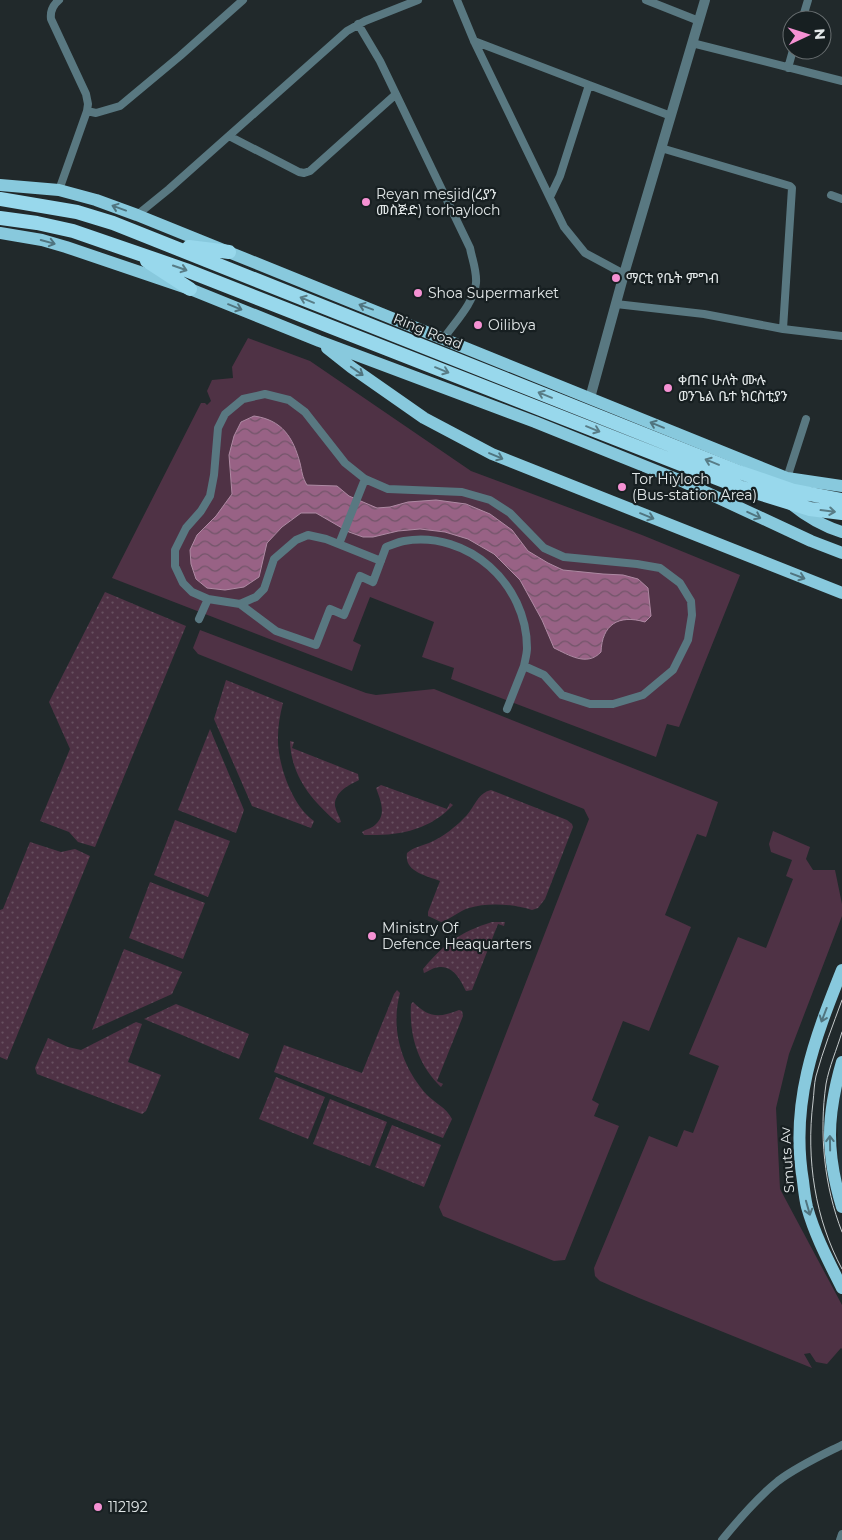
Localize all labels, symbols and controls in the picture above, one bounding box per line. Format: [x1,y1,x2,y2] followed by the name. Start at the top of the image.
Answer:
[782,10,832,60] north arrow
[811,28,829,40] text: N
[376,185,501,219] place label: Reyan mesjid(ረያን መስጅድ) torhayloch
[360,196,372,208] marker: Reyan mesjid(ረያን መስጅድ) torhayloch
[111,203,127,212] one-way arrow
[39,238,55,247] one-way arrow
[172,264,187,273] one-way arrow
[626,269,719,287] place label: ማርቲ የቤት ምግብ
[610,272,622,284] marker: ማርቲ የቤት ምግብ
[428,284,559,302] place label: Shoa Supermarket
[412,287,424,299] marker: Shoa Supermarket
[300,295,315,304] one-way arrow
[359,302,374,311] one-way arrow
[227,303,242,313] one-way arrow
[391,309,465,353] street label: Ring Road
[488,316,536,334] place label: Oilibya
[472,319,484,331] marker: Oilibya
[434,365,449,375] one-way arrow
[350,366,364,376] one-way arrow
[678,371,788,405] place label: ቀጠና ሁለት ሙሉ ወንጌል ቤተ ክርስቲያን
[662,382,674,394] marker: ቀጠና ሁለት ሙሉ ወንጌል ቤተ ክርስቲያን
[538,390,553,399] one-way arrow
[650,420,665,429] one-way arrow
[585,425,600,435] one-way arrow
[488,451,503,461] one-way arrow
[705,457,720,466] one-way arrow
[632,470,757,504] place label: Tor Hiyloch (Bus-station Area)
[616,481,628,493] marker: Tor Hiyloch (Bus-station Area)
[820,506,836,516] one-way arrow
[746,510,761,520] one-way arrow
[639,512,654,521] one-way arrow
[790,572,805,581] one-way arrow
[382,919,532,953] place label: Ministry Of Defence Heaquarters
[366,930,378,942] marker: Ministry Of Defence Heaquarters
[819,1007,828,1022] one-way arrow
[776,1126,798,1194] street label: Smuts Av
[825,1135,835,1151] one-way arrow
[804,1200,813,1216] one-way arrow
[108,1498,148,1516] place label: 112192
[92,1501,104,1513] marker: 112192

